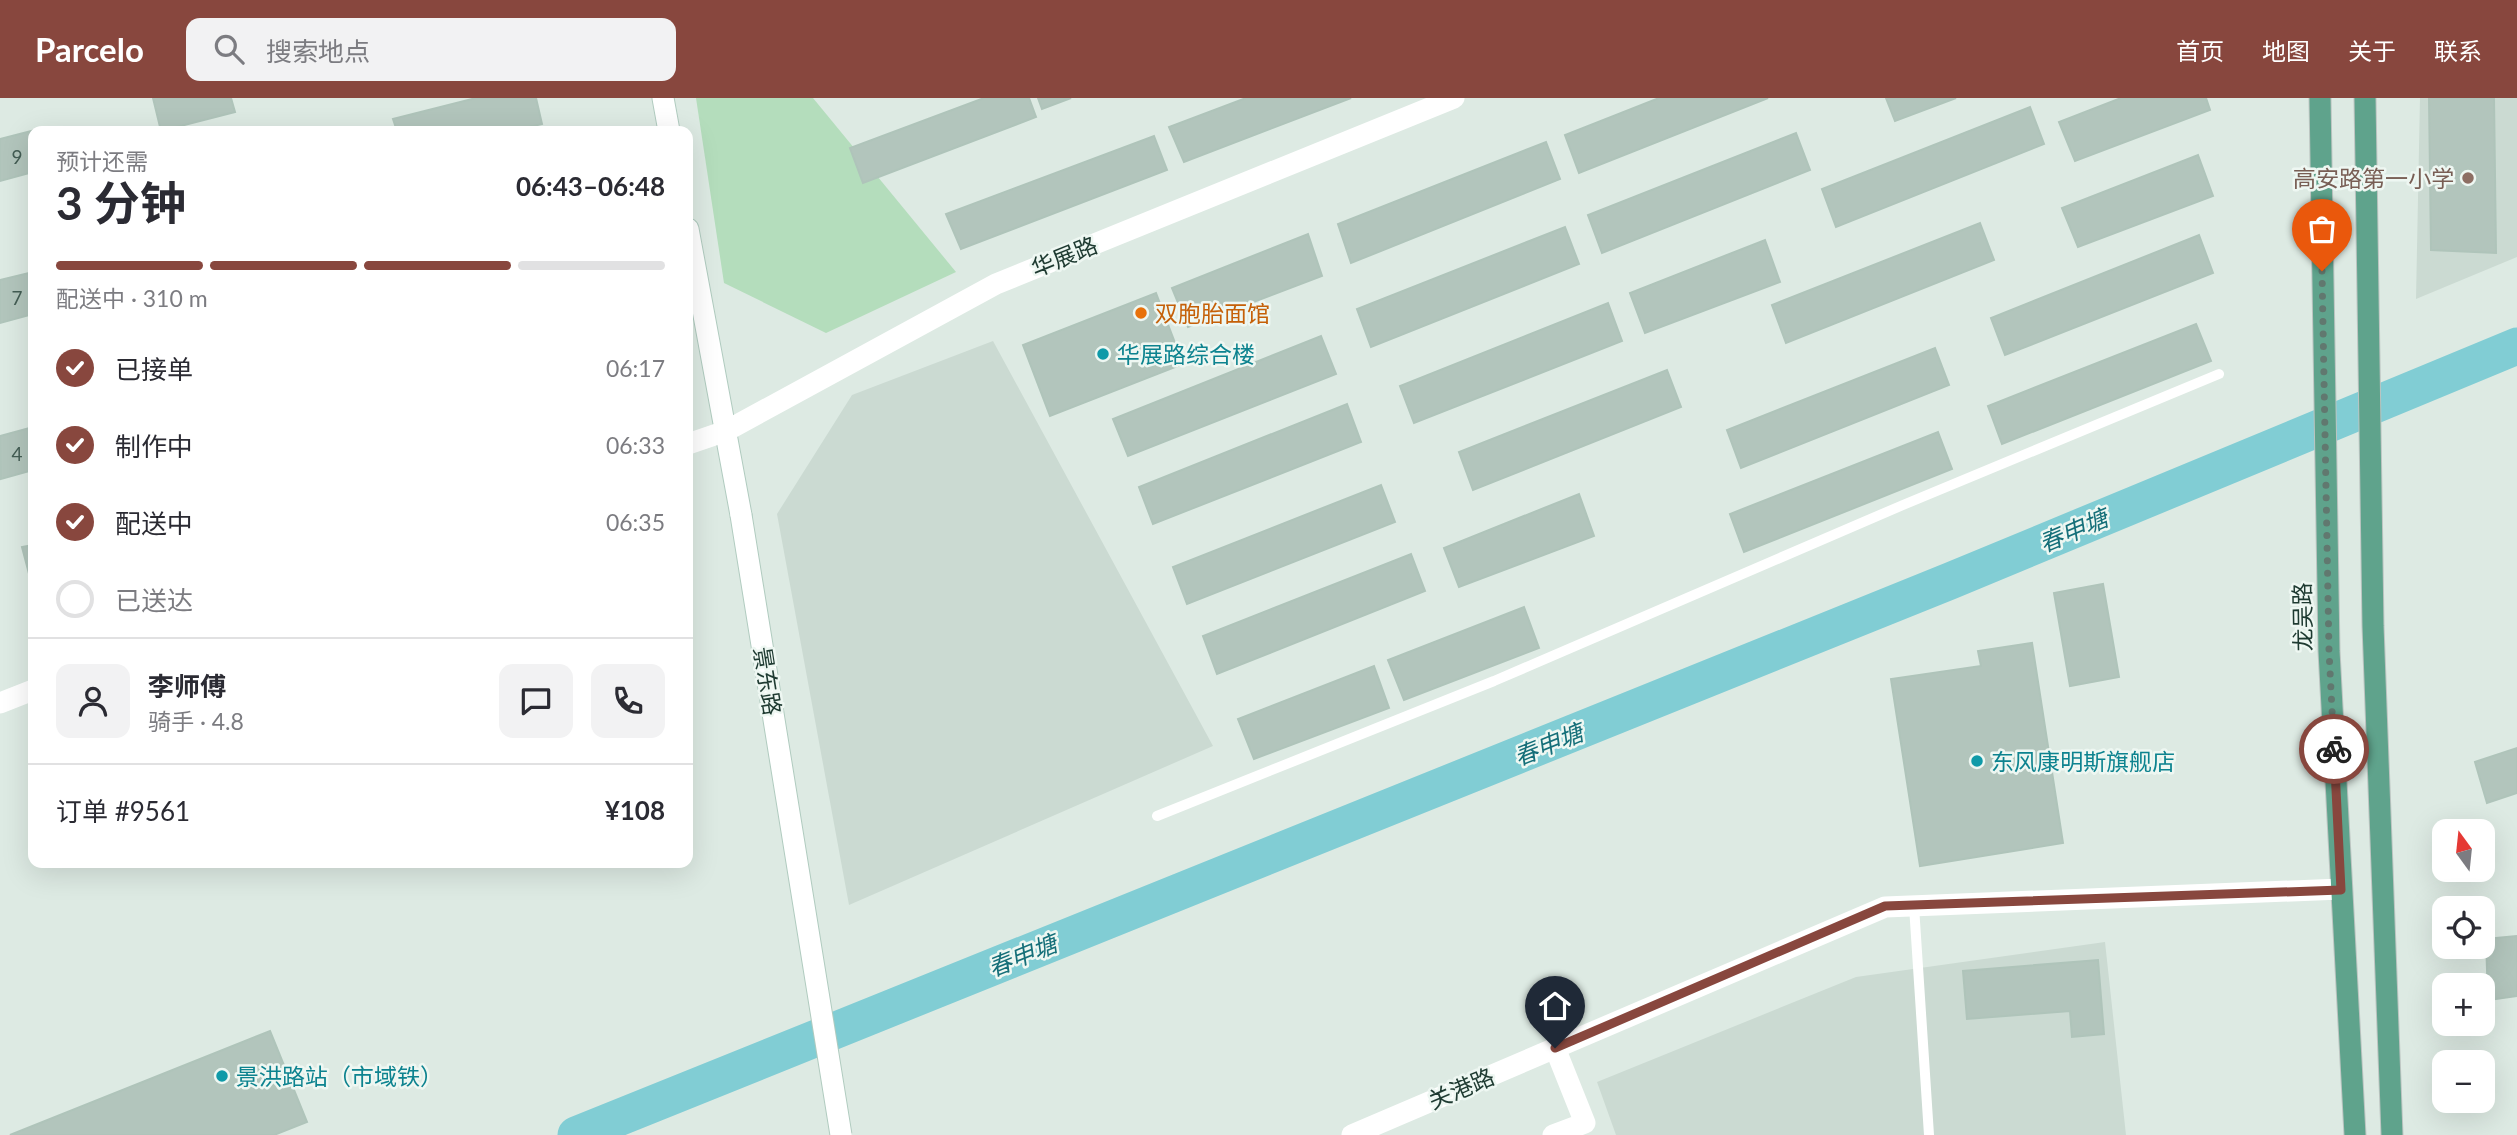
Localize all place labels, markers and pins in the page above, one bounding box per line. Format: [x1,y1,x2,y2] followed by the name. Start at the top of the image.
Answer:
[2293,164,2454,192] place label: 高安路第一小学
[2460,170,2476,186] marker: 高安路第一小学
[2292,199,2352,271] pin
[1155,299,1270,327] place label: 双胞胎面馆
[1133,305,1149,321] marker: 双胞胎面馆
[1117,340,1255,368] place label: 华展路综合楼
[1095,346,1111,362] marker: 华展路综合楼
[1991,747,2175,775] place label: 东风康明斯旗舰店
[1969,753,1985,769] marker: 东风康明斯旗舰店
[1525,976,1585,1048] pin
[236,1062,443,1090] place label: 景洪路站（市域铁）
[214,1068,230,1084] marker: 景洪路站（市域铁）

